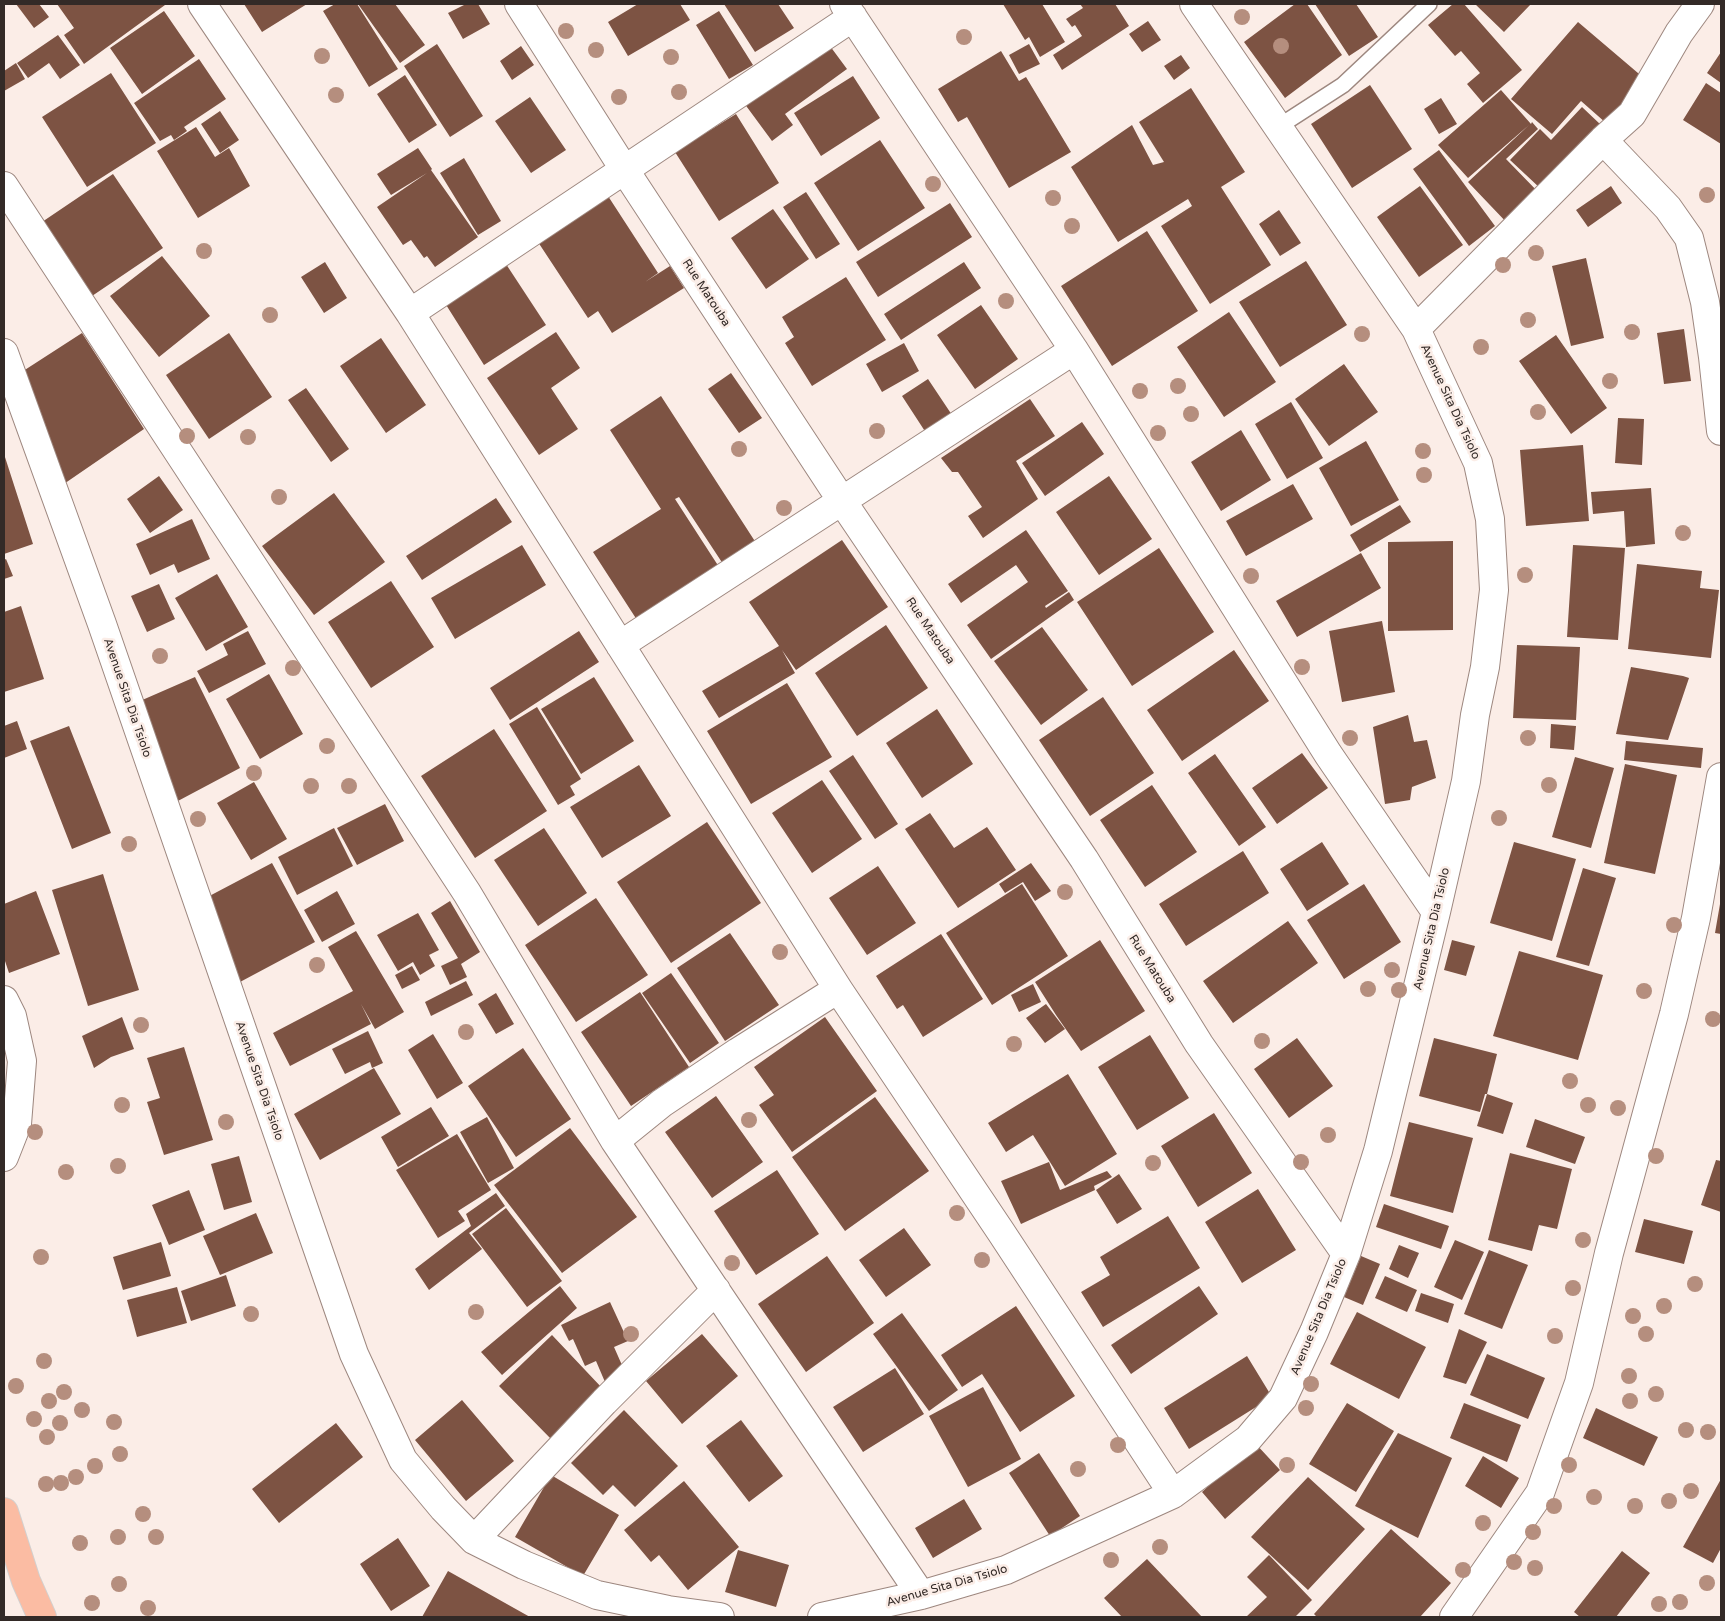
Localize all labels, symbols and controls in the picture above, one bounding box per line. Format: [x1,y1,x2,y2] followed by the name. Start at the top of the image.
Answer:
[679,257,733,329] street label: Rue Matouba
[1417,342,1483,462] street label: Avenue Sita Dia Tsiolo
[902,595,958,667] street label: Rue Matouba
[100,636,154,760] street label: Avenue Sita Dia Tsiolo
[1411,866,1453,992] street label: Avenue Sita Dia Tsiolo
[1125,932,1179,1006] street label: Rue Matouba
[232,1019,286,1143] street label: Avenue Sita Dia Tsiolo
[1288,1257,1350,1377] street label: Avenue Sita Dia Tsiolo
[885,1562,1009,1610] street label: Avenue Sita Dia Tsiolo

